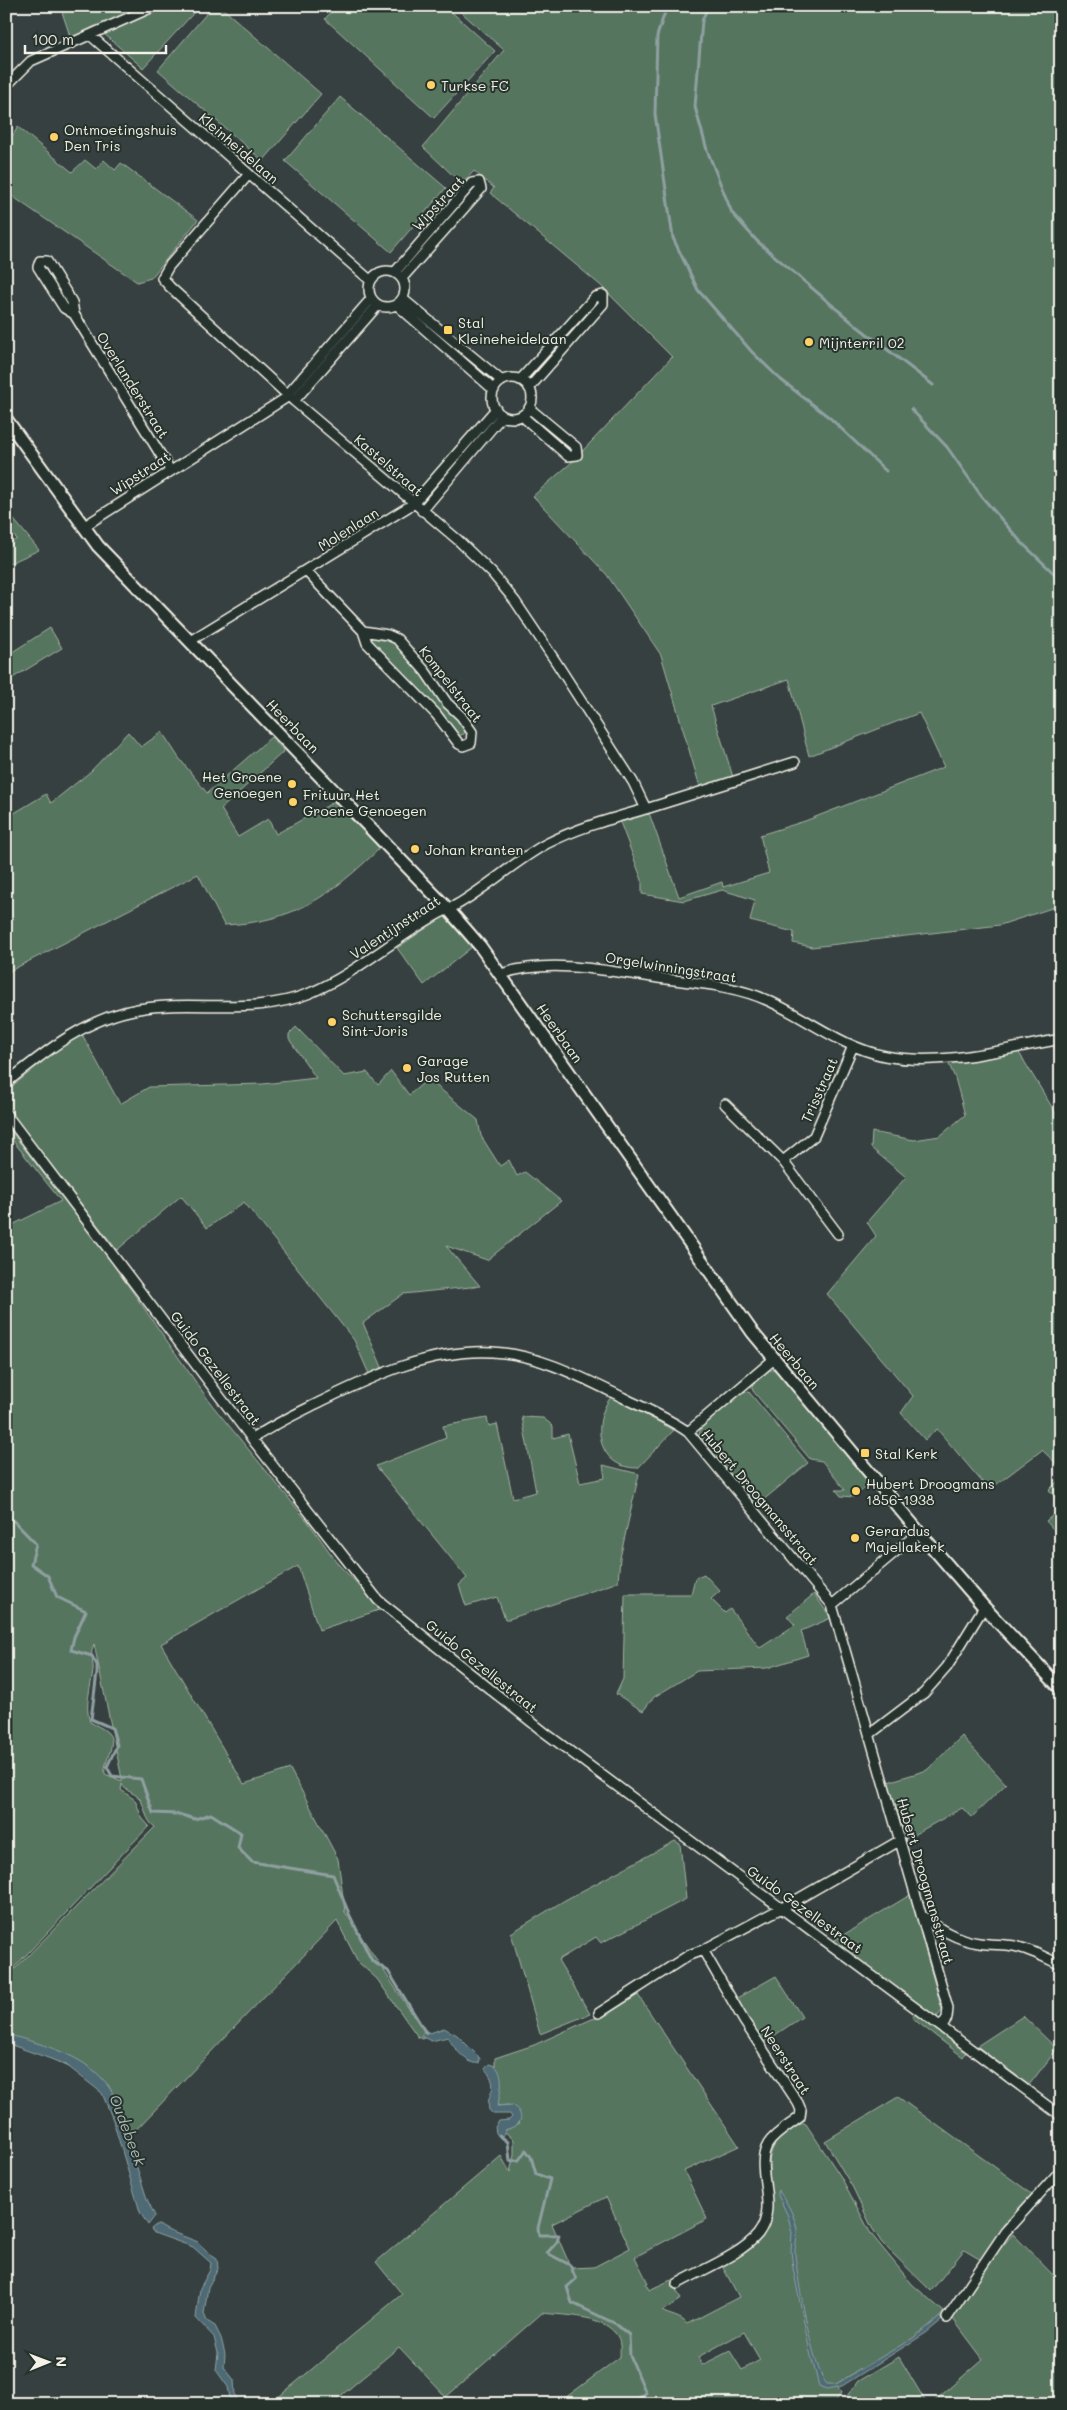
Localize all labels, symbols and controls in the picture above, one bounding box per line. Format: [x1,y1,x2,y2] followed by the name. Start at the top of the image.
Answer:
[25,22,166,54] scale bar
[32,29,74,49] text: 100 m
[441,76,509,95] place label: Turkse FC
[425,79,437,91] marker: Turkse FC
[195,108,283,188] street label: Kleinheidelaan
[64,120,177,155] place label: Ontmoetingshuis Den Tris
[48,131,60,143] marker: Ontmoetingshuis Den Tris
[408,171,468,235] street label: Wipstraat
[458,313,567,348] place label: Stal Kleineheidelaan
[442,324,454,336] marker: Stal Kleineheidelaan
[93,328,173,442] street label: Overlanderstraat
[819,333,905,352] place label: Mijnterril 02
[803,336,815,348] marker: Mijnterril 02
[350,430,428,500] street label: Kastelstraat
[106,446,174,500] street label: Wipstraat
[314,503,382,555] street label: Molenlaan
[415,642,487,726] street label: Kompelstraat
[262,695,324,757] street label: Heerbaan
[202,767,282,802] place label: Het Groene Genoegen
[286,778,298,790] marker: Het Groene Genoegen
[303,785,427,820] place label: Frituur Het Groene Genoegen
[287,796,299,808] marker: Frituur Het Groene Genoegen
[425,840,523,859] place label: Johan kranten
[409,843,421,855] marker: Johan kranten
[346,891,444,963] street label: Valentijnstraat
[604,947,738,987] street label: Orgelwinningstraat
[533,1000,587,1066] street label: Heerbaan
[342,1005,442,1040] place label: Schuttersgilde Sint-Joris
[326,1016,338,1028] marker: Schuttersgilde Sint-Joris
[417,1051,490,1086] place label: Garage Jos Rutten
[796,1054,842,1126] street label: Trisstraat
[401,1062,413,1074] marker: Garage Jos Rutten
[167,1307,265,1429] street label: Guido Gezellestraat
[766,1329,824,1393] street label: Heerbaan
[697,1425,823,1569] street label: Hubert Droogmansstraat
[875,1444,937,1463] place label: Stal Kerk
[859,1447,871,1459] marker: Stal Kerk
[866,1474,995,1509] place label: Hubert Droogmans 1856-1938
[850,1485,862,1497] marker: Hubert Droogmans 1856-1938
[865,1521,945,1556] place label: Gerardus Majellakerk
[849,1532,861,1544] marker: Gerardus Majellakerk
[422,1615,542,1717] street label: Guido Gezellestraat
[893,1796,959,1966] street label: Hubert Droogmansstraat
[743,1861,867,1957] street label: Guido Gezellestraat
[757,2022,815,2098] street label: Neerstraat
[105,2091,151,2170] water label: Oudebeek
[22,2338,72,2388] north arrow
[52,2356,71,2367] text: N

